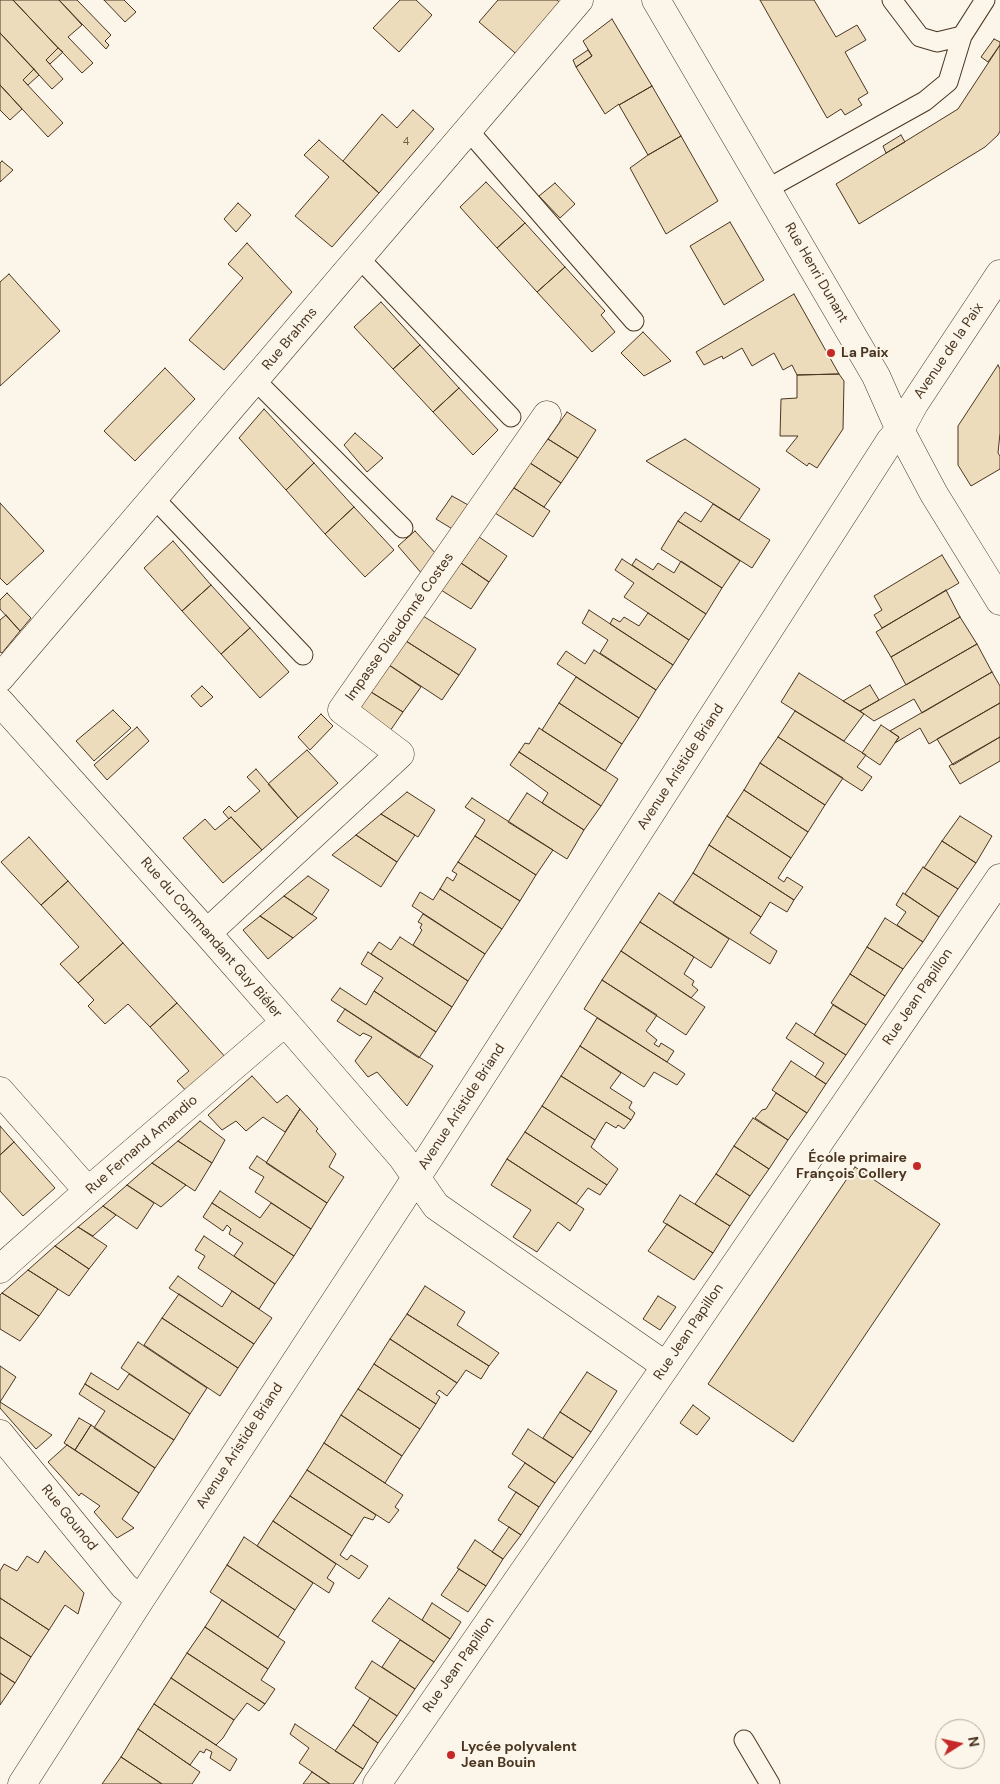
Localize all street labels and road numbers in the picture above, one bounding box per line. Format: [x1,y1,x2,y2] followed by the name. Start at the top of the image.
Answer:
[781,220,851,326] street label: Rue Henri Dunant
[911,300,987,402] street label: Avenue de la Paix
[259,304,321,374] street label: Rue Brahms
[342,550,458,704] street label: Impasse Dieudonné Costes
[634,701,728,833] street label: Avenue Aristide Briand
[137,854,285,1022] street label: Rue du Commandant Guy Biéler
[880,946,956,1048] street label: Rue Jean Papillon
[415,1041,509,1173] street label: Avenue Aristide Briand
[83,1092,201,1198] street label: Rue Fernand Amandio
[651,1281,727,1383] street label: Rue Jean Papillon
[193,1380,287,1512] street label: Avenue Aristide Briand
[37,1482,101,1554] street label: Rue Gounod
[420,1614,498,1716] street label: Rue Jean Papillon

